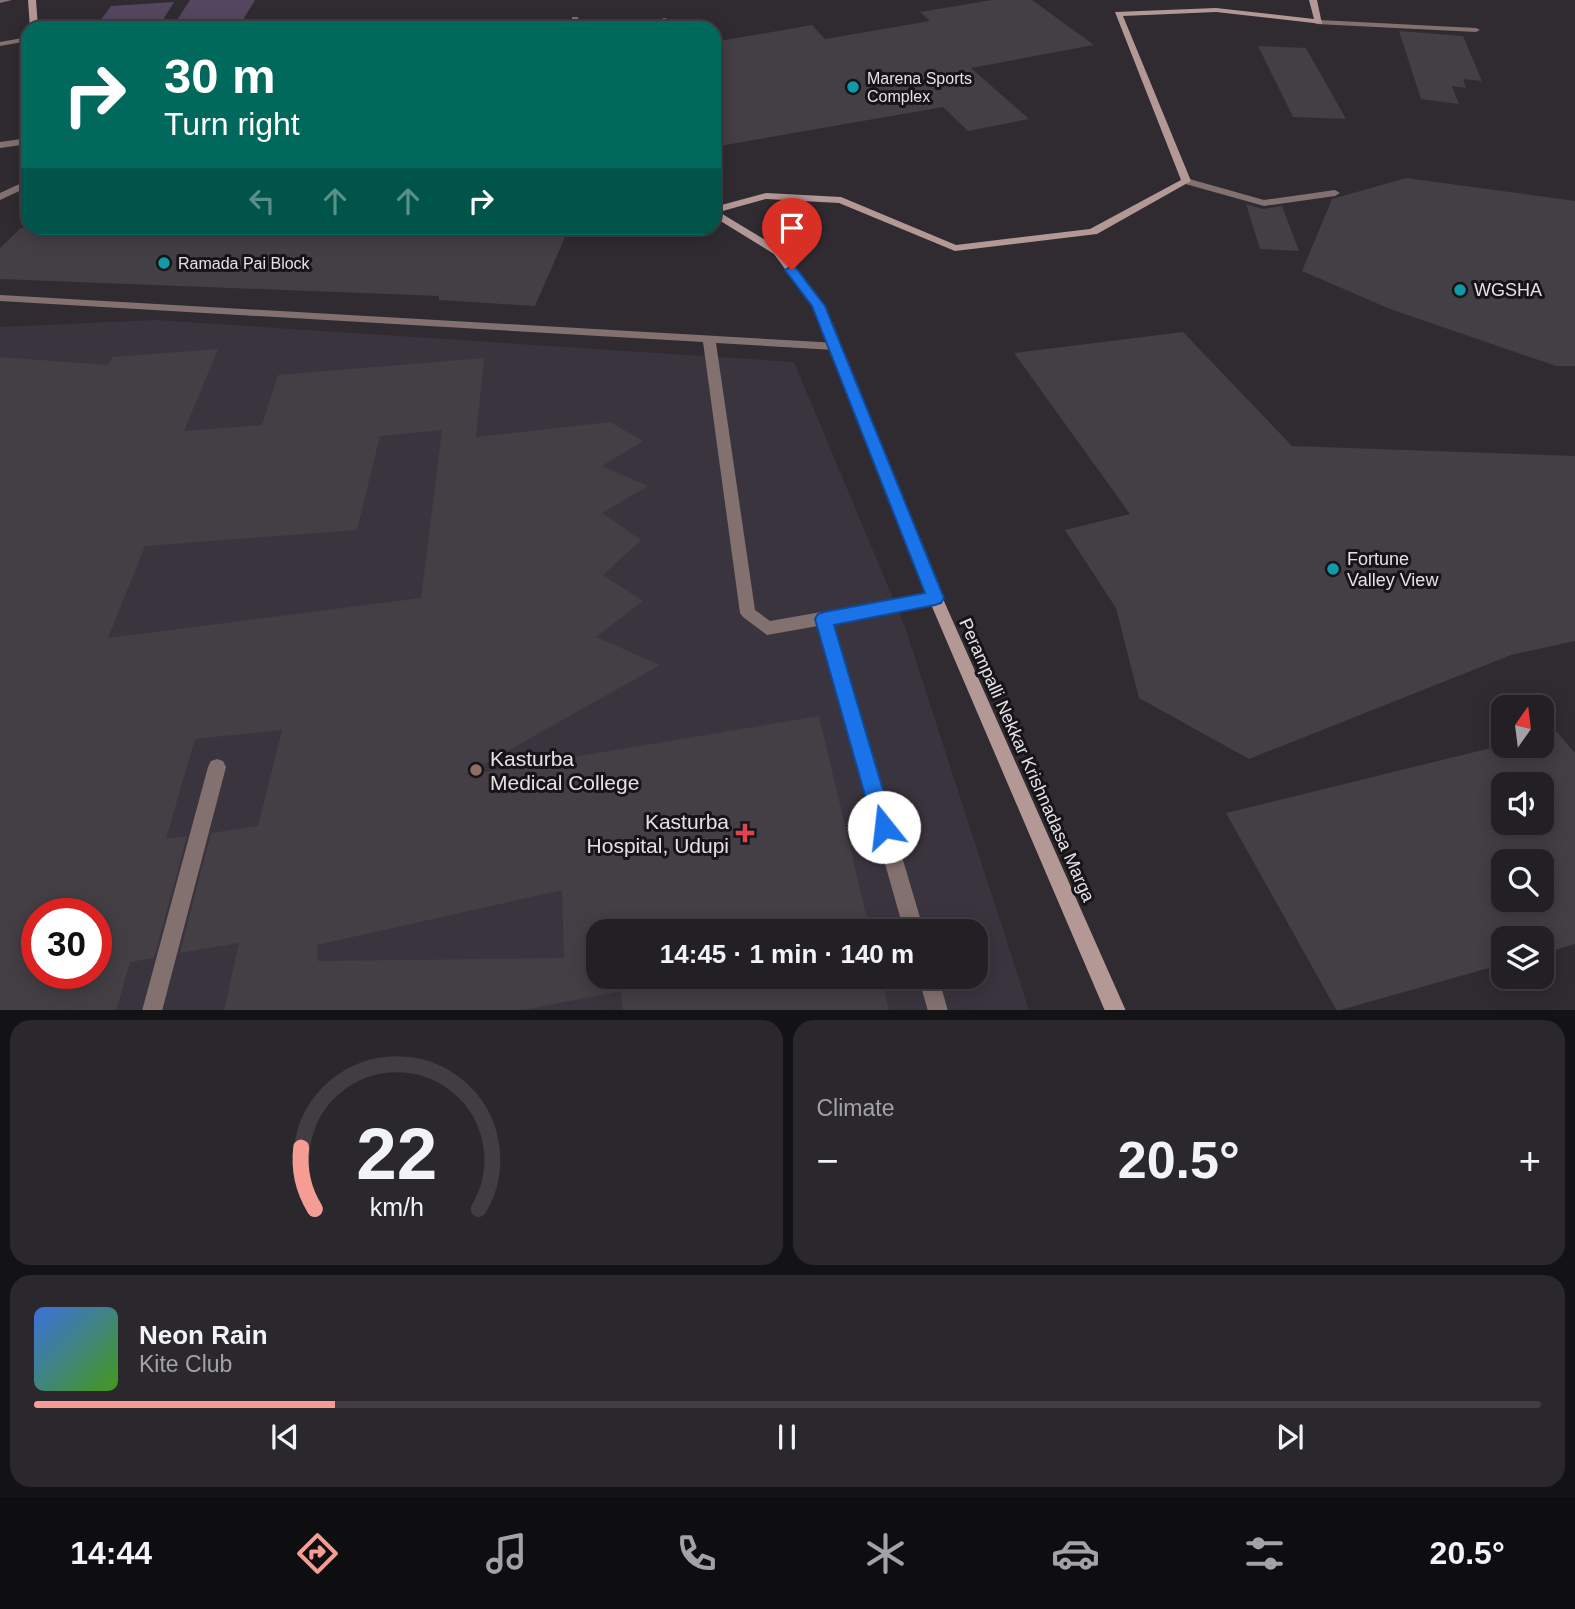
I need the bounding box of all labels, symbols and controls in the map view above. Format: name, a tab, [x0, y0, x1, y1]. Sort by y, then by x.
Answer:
icon: right	[49, 49, 140, 140]
text: 30 m	[164, 49, 276, 103]
place label: Marena Sports Complex	[867, 70, 972, 105]
marker: Marena Sports Complex	[845, 79, 861, 95]
text: Turn right	[164, 106, 300, 142]
icon: left	[243, 182, 281, 220]
icon: ahead	[316, 182, 354, 220]
icon: ahead	[389, 182, 427, 220]
icon: right	[462, 182, 500, 220]
pin	[762, 198, 822, 270]
icon: arrive	[773, 209, 811, 247]
marker: Ramada Pai Block	[156, 255, 172, 271]
place label: Ramada Pai Block	[178, 255, 311, 272]
place label: WGSHA	[1474, 280, 1542, 300]
marker: WGSHA	[1452, 282, 1468, 298]
place label: Fortune Valley View	[1347, 549, 1439, 590]
marker: Fortune Valley View	[1325, 561, 1341, 577]
street label: Perampalli Nekkar Krishnadasa Marga	[955, 615, 1099, 906]
north arrow	[1491, 695, 1554, 758]
map controls	[1491, 695, 1554, 989]
place label: Kasturba Medical College	[490, 747, 639, 794]
marker: Kasturba Medical College	[468, 762, 484, 778]
button: sound	[1491, 772, 1554, 835]
position arrow	[847, 790, 921, 864]
place label: Kasturba Hospital, Udupi	[587, 810, 729, 857]
marker: Kasturba Hospital, Udupi	[735, 823, 755, 843]
button: search	[1491, 849, 1554, 912]
speed limit sign: 30	[21, 898, 112, 989]
button: layers	[1491, 926, 1554, 989]
text: 14:45 · 1 min · 140 m	[660, 939, 914, 969]
text: Climate	[817, 1095, 894, 1121]
text: 22	[356, 1113, 437, 1194]
text: 20.5°	[1118, 1131, 1240, 1189]
text: −	[817, 1140, 839, 1182]
text: +	[1519, 1140, 1541, 1182]
text: km/h	[369, 1192, 423, 1220]
text: Neon Rain	[139, 1320, 268, 1350]
text: Kite Club	[139, 1351, 232, 1377]
icon: previous	[266, 1418, 304, 1456]
icon: pause	[768, 1418, 806, 1456]
icon: next	[1271, 1418, 1309, 1456]
icon: directions	[293, 1529, 342, 1578]
icon: music	[482, 1529, 531, 1578]
icon: phone	[672, 1529, 721, 1578]
icon: climate	[861, 1529, 910, 1578]
icon: car	[1051, 1529, 1100, 1578]
icon: filters	[1240, 1529, 1289, 1578]
text: 14:44	[70, 1535, 152, 1571]
text: 20.5°	[1430, 1535, 1505, 1571]

